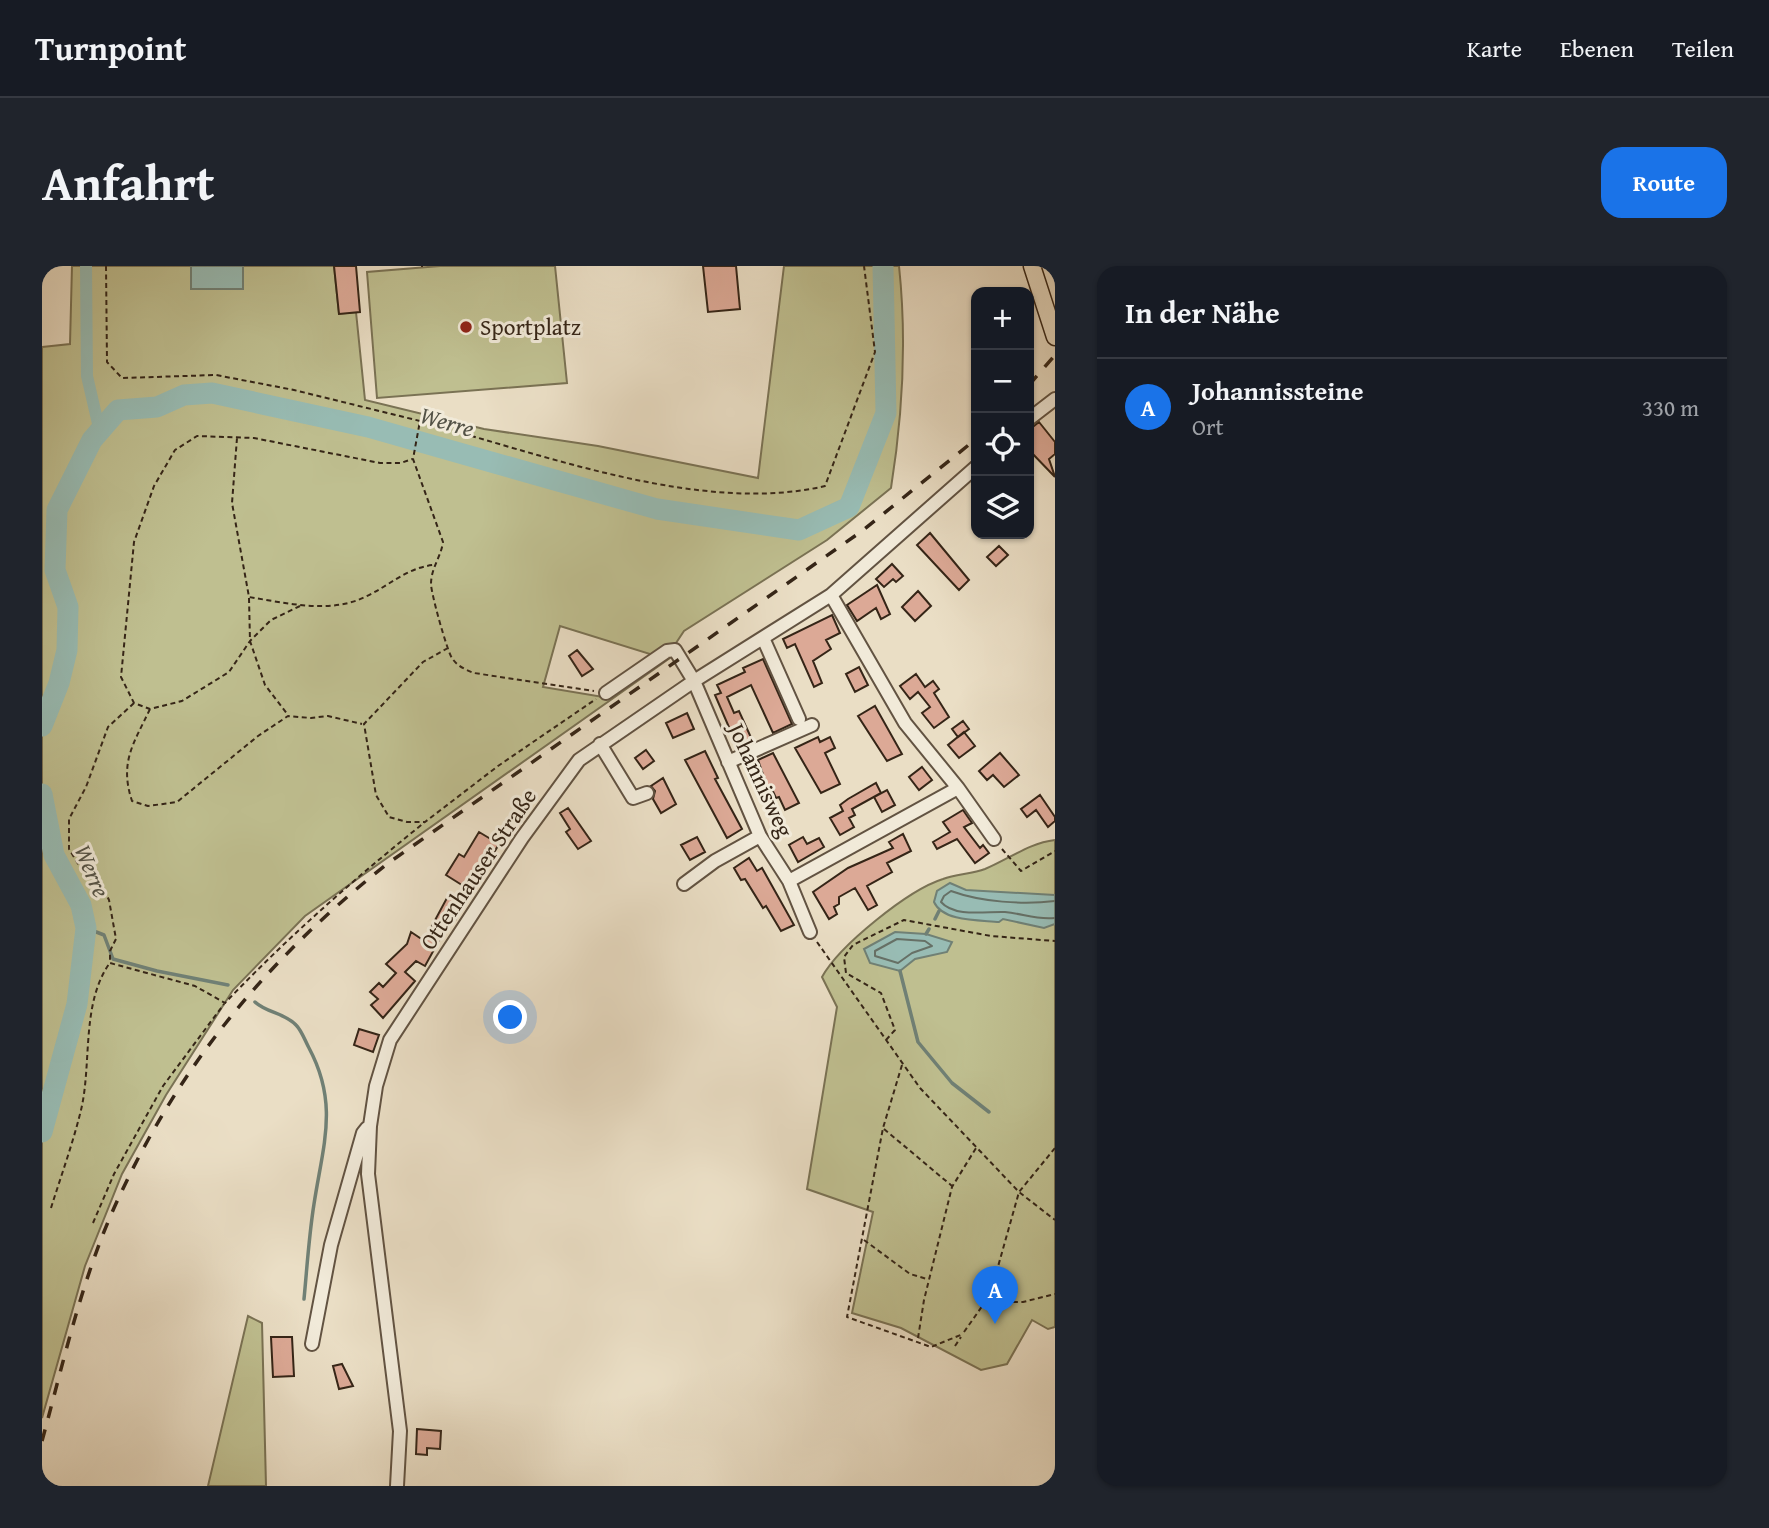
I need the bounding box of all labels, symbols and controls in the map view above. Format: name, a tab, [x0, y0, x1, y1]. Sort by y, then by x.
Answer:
text: Turnpoint	[35, 24, 187, 72]
text: Karte	[1467, 31, 1522, 66]
text: Ebenen	[1560, 31, 1634, 66]
text: Teilen	[1672, 31, 1734, 66]
text: Anfahrt	[42, 146, 215, 218]
button: Route	[1601, 147, 1727, 218]
map controls	[971, 287, 1034, 539]
button: +	[971, 287, 1034, 350]
text: In der Nähe	[1125, 290, 1280, 334]
place label: Sportplatz	[480, 310, 581, 343]
marker: Sportplatz	[458, 319, 474, 335]
button: −	[971, 350, 1034, 413]
text: Johannissteine	[1192, 371, 1363, 410]
text: A	[1141, 391, 1155, 424]
text: 330 m	[1642, 391, 1699, 424]
water label: Werre	[416, 397, 479, 446]
text: Ort	[1192, 410, 1224, 443]
button: locate	[971, 413, 1034, 476]
button: layers	[971, 476, 1034, 539]
street label: Johannisweg	[719, 715, 802, 843]
street label: Ottenhauser Straße	[411, 781, 544, 956]
water label: Werre	[66, 839, 119, 903]
your location	[493, 1000, 527, 1034]
pin: A	[972, 1266, 1018, 1324]

